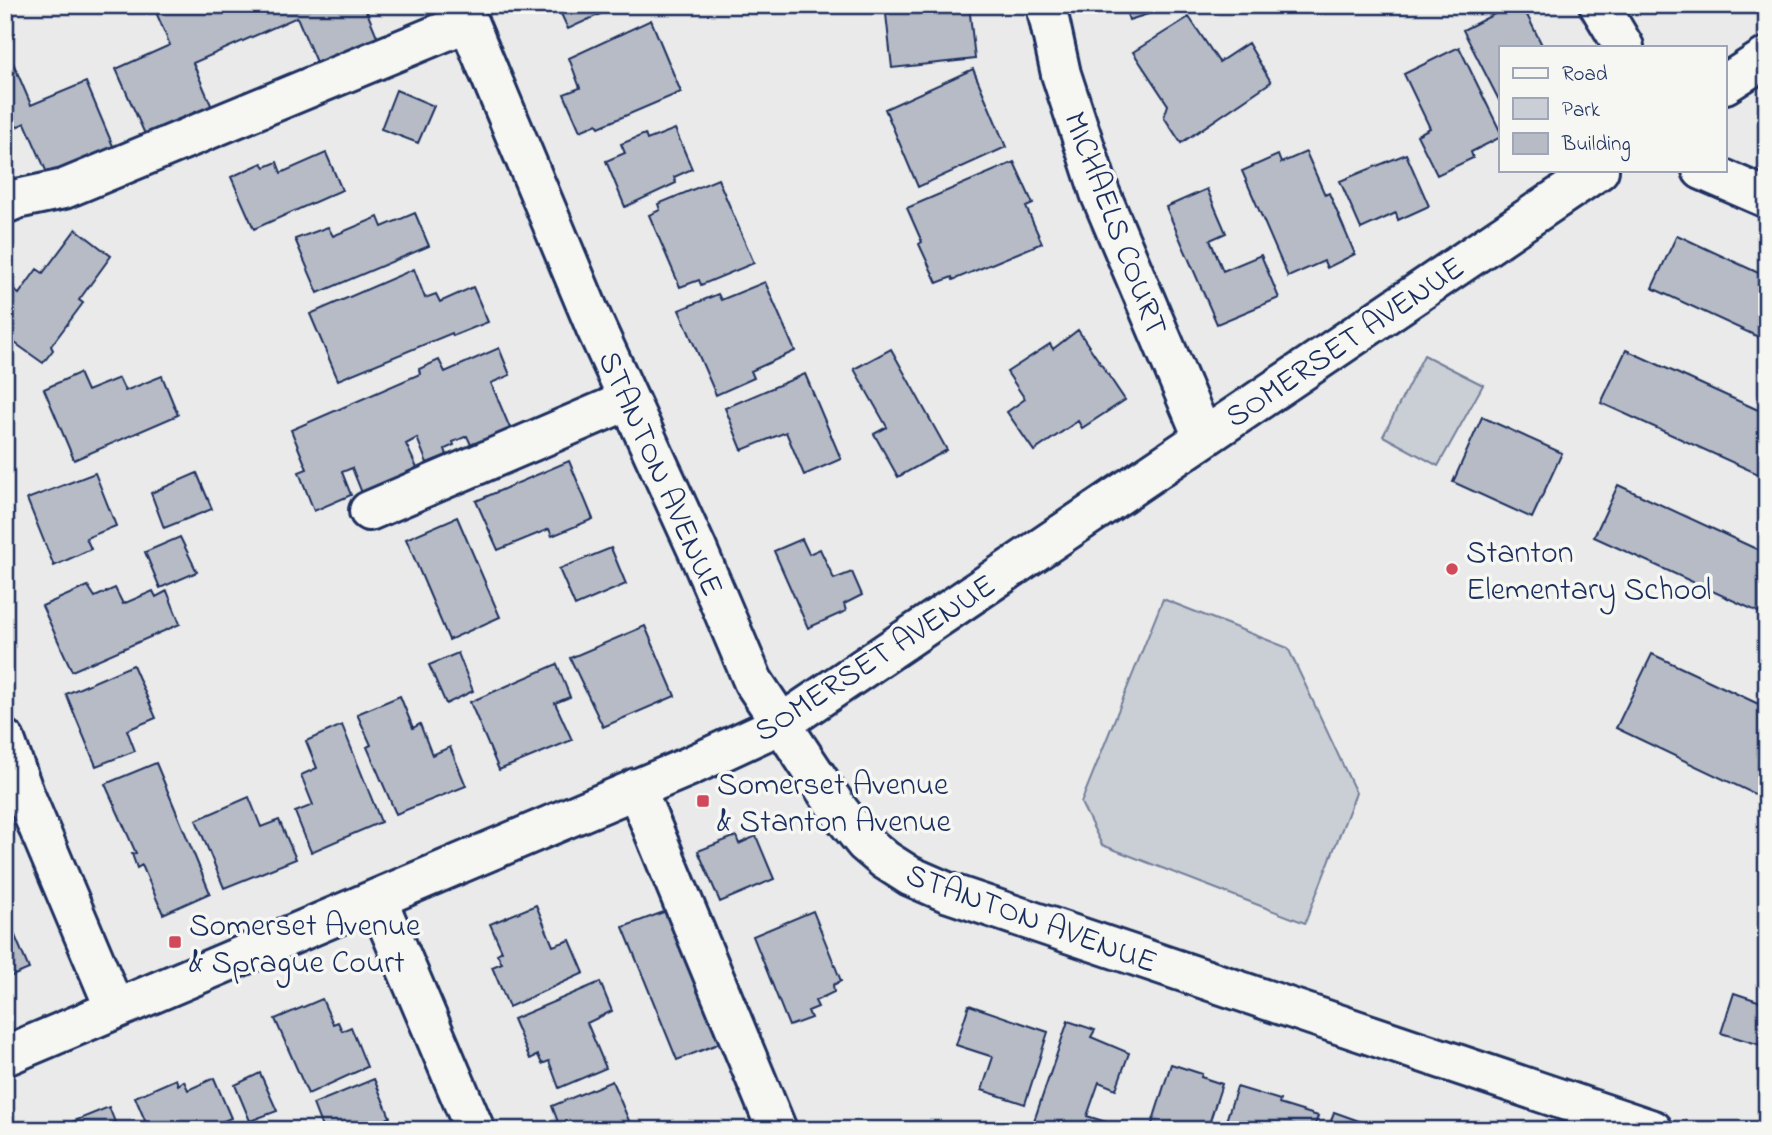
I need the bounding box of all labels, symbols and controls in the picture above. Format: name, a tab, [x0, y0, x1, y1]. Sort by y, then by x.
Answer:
legend	[1499, 46, 1726, 172]
text: Road	[1562, 60, 1608, 90]
text: Park	[1562, 96, 1601, 126]
street label: MICHAELS COURT	[1049, 105, 1178, 343]
text: Building	[1561, 130, 1631, 162]
street label: SOMERSET AVENUE	[1217, 246, 1475, 442]
street label: STANTON AVENUE	[584, 344, 734, 605]
place label: Stanton Elementary School	[1466, 531, 1711, 615]
marker: Stanton Elementary School	[1444, 561, 1460, 577]
street label: SOMERSET AVENUE	[746, 564, 1006, 756]
place label: Somerset Avenue & Stanton Avenue	[717, 763, 951, 847]
marker: Somerset Avenue & Stanton Avenue	[695, 793, 711, 809]
street label: STANTON AVENUE	[898, 853, 1163, 988]
place label: Somerset Avenue & Sprague Court	[189, 904, 421, 988]
marker: Somerset Avenue & Sprague Court	[167, 934, 183, 950]

